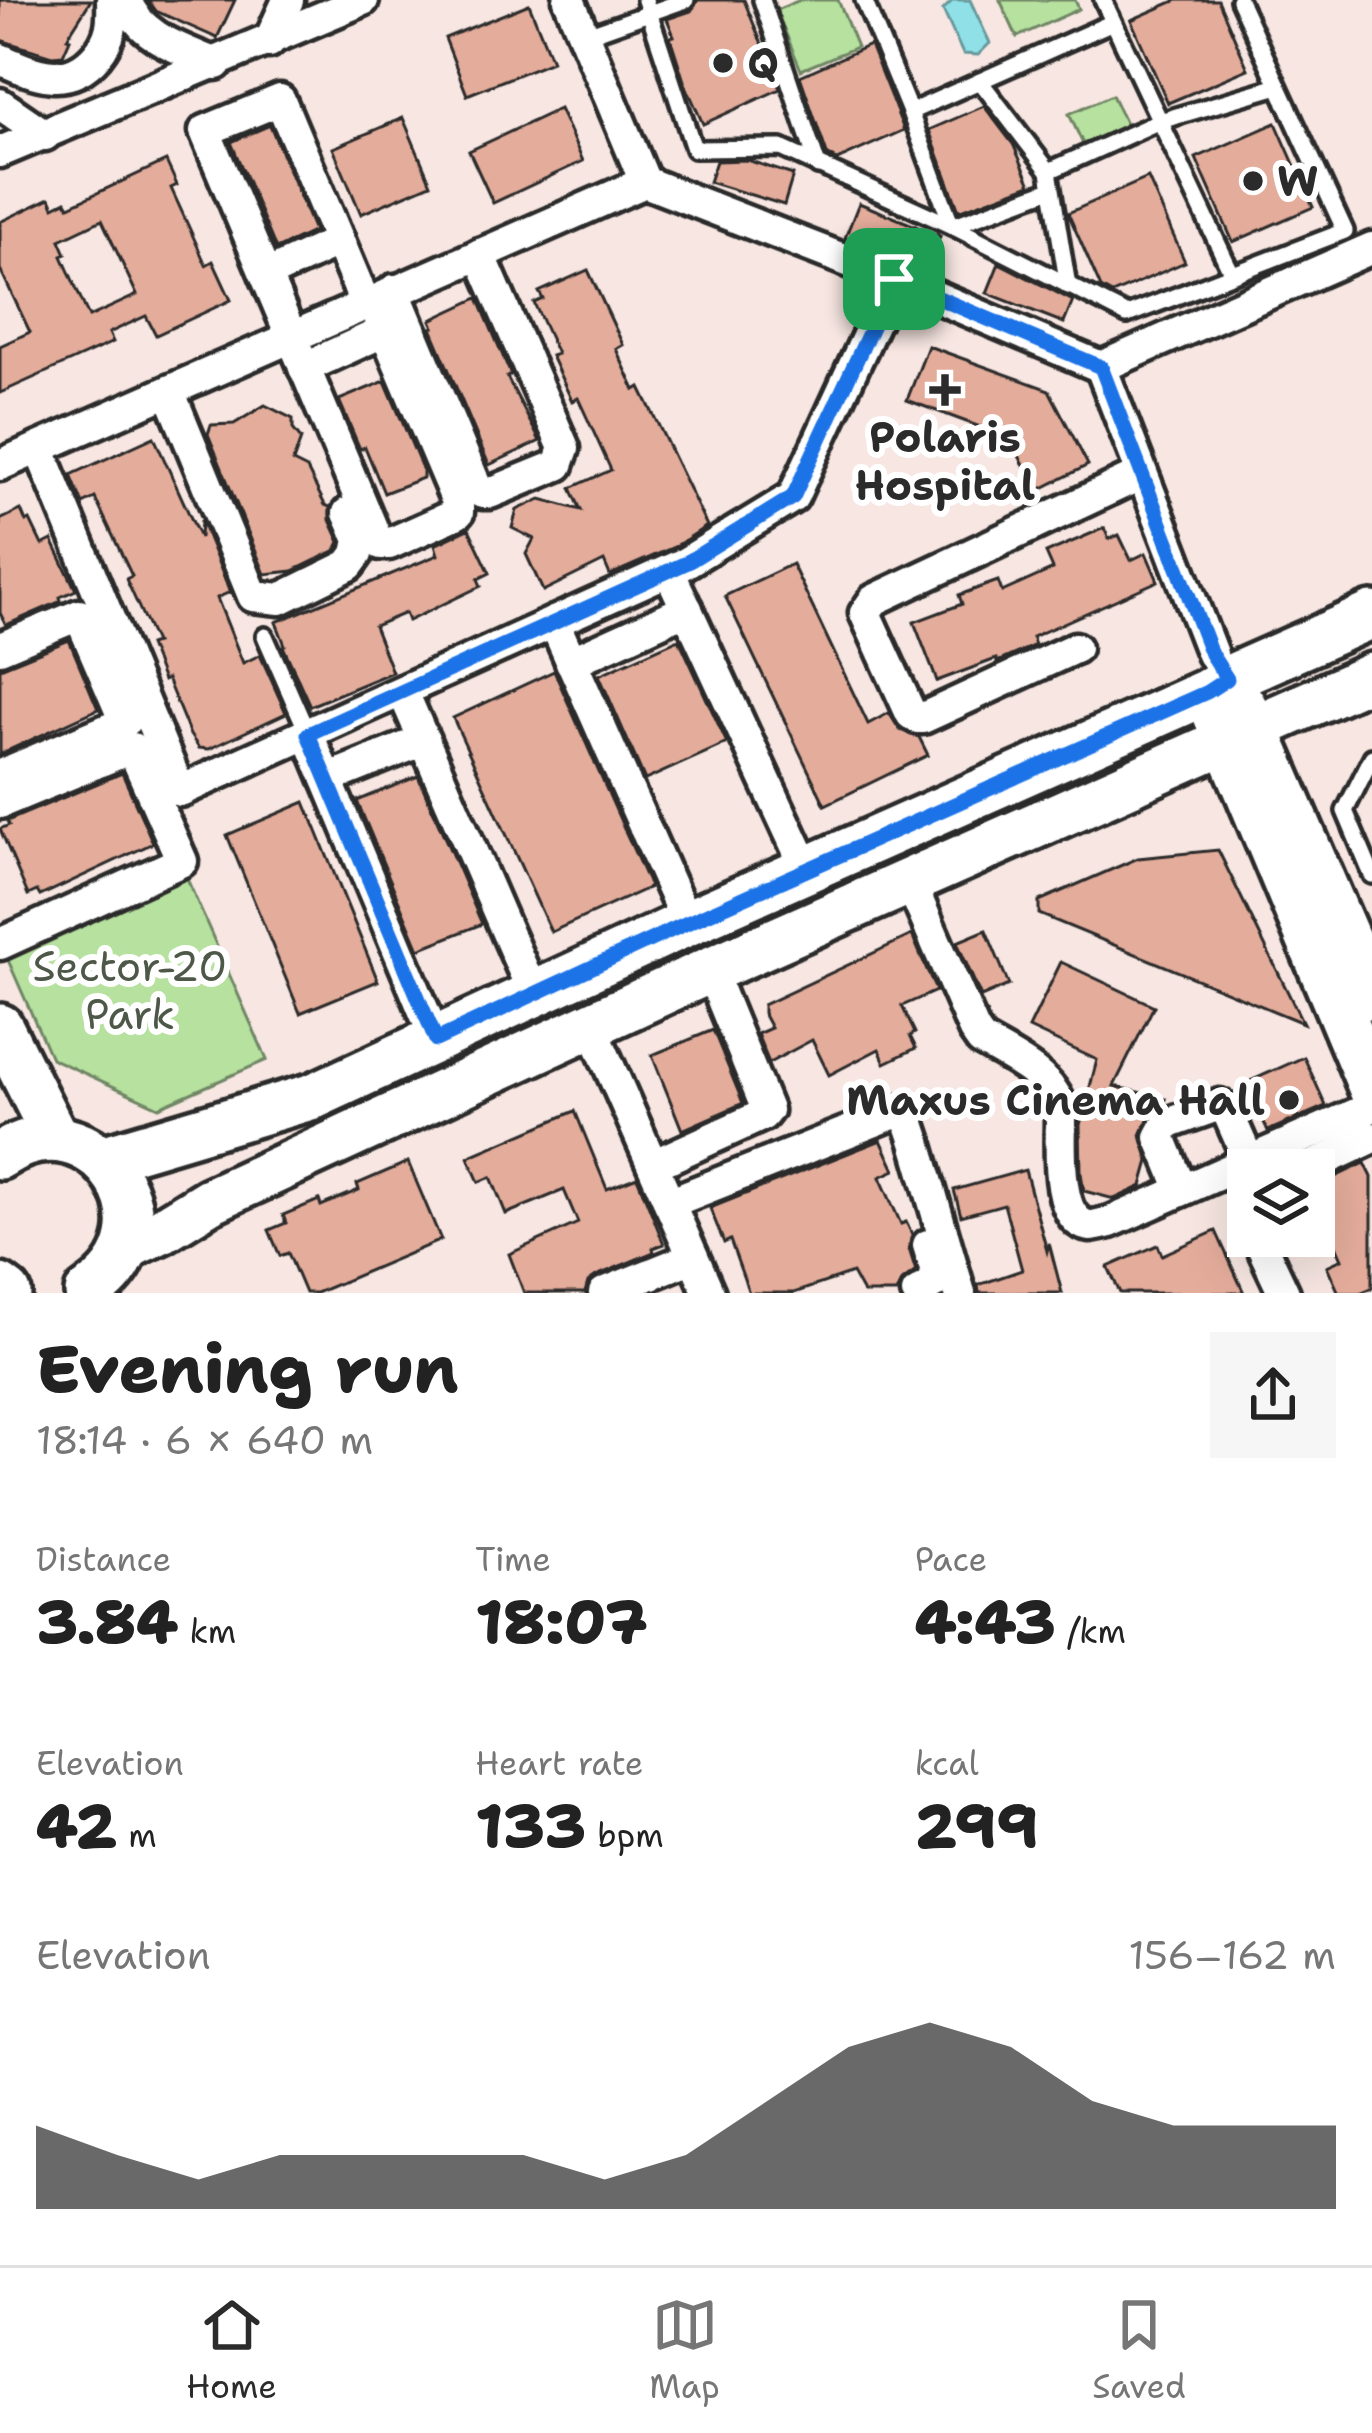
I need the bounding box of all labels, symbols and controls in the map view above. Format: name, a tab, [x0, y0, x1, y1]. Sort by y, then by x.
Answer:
place label: Q	[747, 35, 779, 91]
marker: Q	[710, 50, 736, 76]
place label: W	[1277, 153, 1319, 209]
marker: W	[1240, 168, 1266, 194]
pin	[843, 228, 945, 330]
icon: arrive	[861, 246, 927, 312]
marker: Polaris Hospital	[929, 374, 961, 406]
place label: Polaris Hospital	[855, 409, 1035, 513]
park label: Sector-20 Park	[33, 938, 227, 1042]
place label: Maxus Cinema Hall	[846, 1072, 1265, 1128]
marker: Maxus Cinema Hall	[1276, 1087, 1302, 1113]
map controls	[1227, 1149, 1335, 1257]
button: layers	[1227, 1149, 1335, 1257]
text: Evening run	[36, 1325, 459, 1413]
button: share	[1210, 1332, 1336, 1458]
text: 18:14 · 6 × 640 m	[36, 1414, 373, 1466]
text: Distance	[36, 1537, 171, 1582]
text: Time	[475, 1537, 551, 1582]
text: Pace	[915, 1537, 987, 1582]
text: 3.84	[36, 1582, 178, 1662]
text: 18:07	[475, 1582, 647, 1662]
text: 4:43	[915, 1582, 1056, 1662]
text: km	[178, 1609, 236, 1654]
text: /km	[1056, 1609, 1126, 1654]
text: Elevation	[36, 1741, 184, 1786]
text: Heart rate	[475, 1741, 644, 1786]
text: kcal	[915, 1741, 979, 1786]
text: 42	[36, 1786, 117, 1866]
text: 133	[475, 1786, 586, 1866]
text: 299	[915, 1786, 1038, 1866]
text: m	[117, 1813, 157, 1858]
text: bpm	[586, 1813, 664, 1858]
text: Elevation	[36, 1929, 211, 1981]
text: 156–162 m	[1128, 1929, 1336, 1981]
tab: Home	[186, 2292, 277, 2409]
tab: Map	[649, 2292, 720, 2409]
tab: Saved	[1092, 2292, 1186, 2409]

